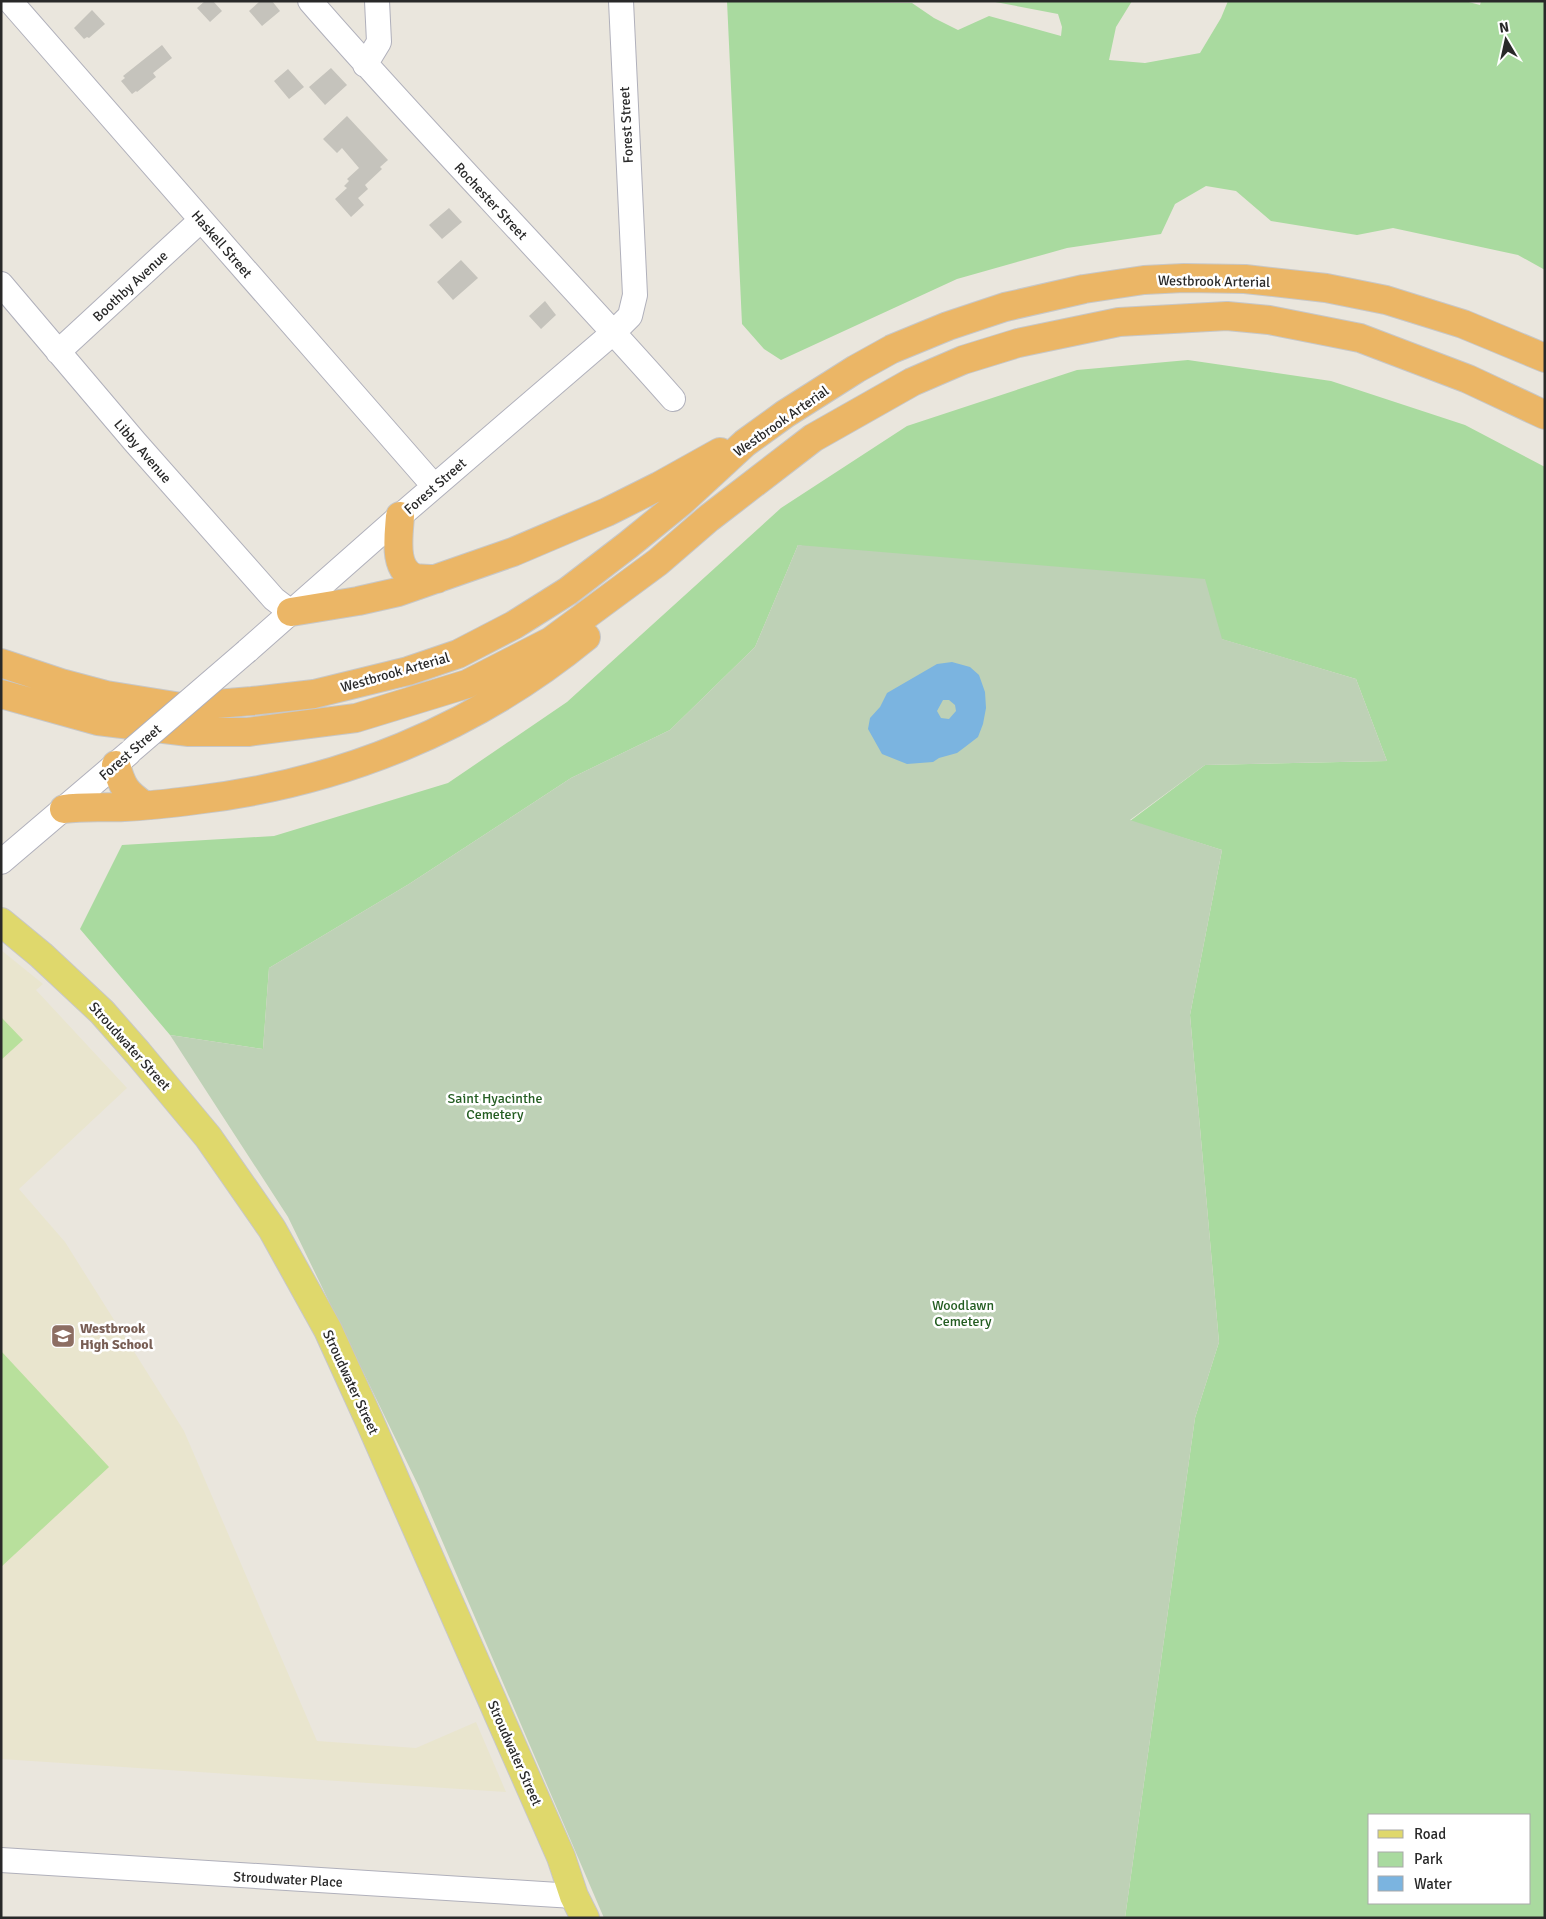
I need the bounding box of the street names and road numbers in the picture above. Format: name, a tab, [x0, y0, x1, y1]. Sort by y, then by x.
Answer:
street label: Forest Street	[616, 86, 637, 164]
street label: Rochester Street	[451, 159, 531, 244]
street label: Haskell Street	[188, 207, 256, 282]
street label: Boothby Avenue	[89, 247, 171, 325]
street label: Westbrook Arterial	[1158, 272, 1270, 291]
street label: Westbrook Arterial	[730, 382, 832, 461]
street label: Libby Avenue	[110, 416, 175, 487]
street label: Forest Street	[401, 455, 470, 518]
street label: Westbrook Arterial	[339, 649, 452, 696]
street label: Forest Street	[96, 721, 165, 784]
street label: Stroudwater Street	[85, 999, 174, 1094]
street label: Stroudwater Street	[319, 1327, 382, 1437]
street label: Stroudwater Street	[484, 1698, 545, 1809]
street label: Stroudwater Place	[233, 1868, 343, 1891]

